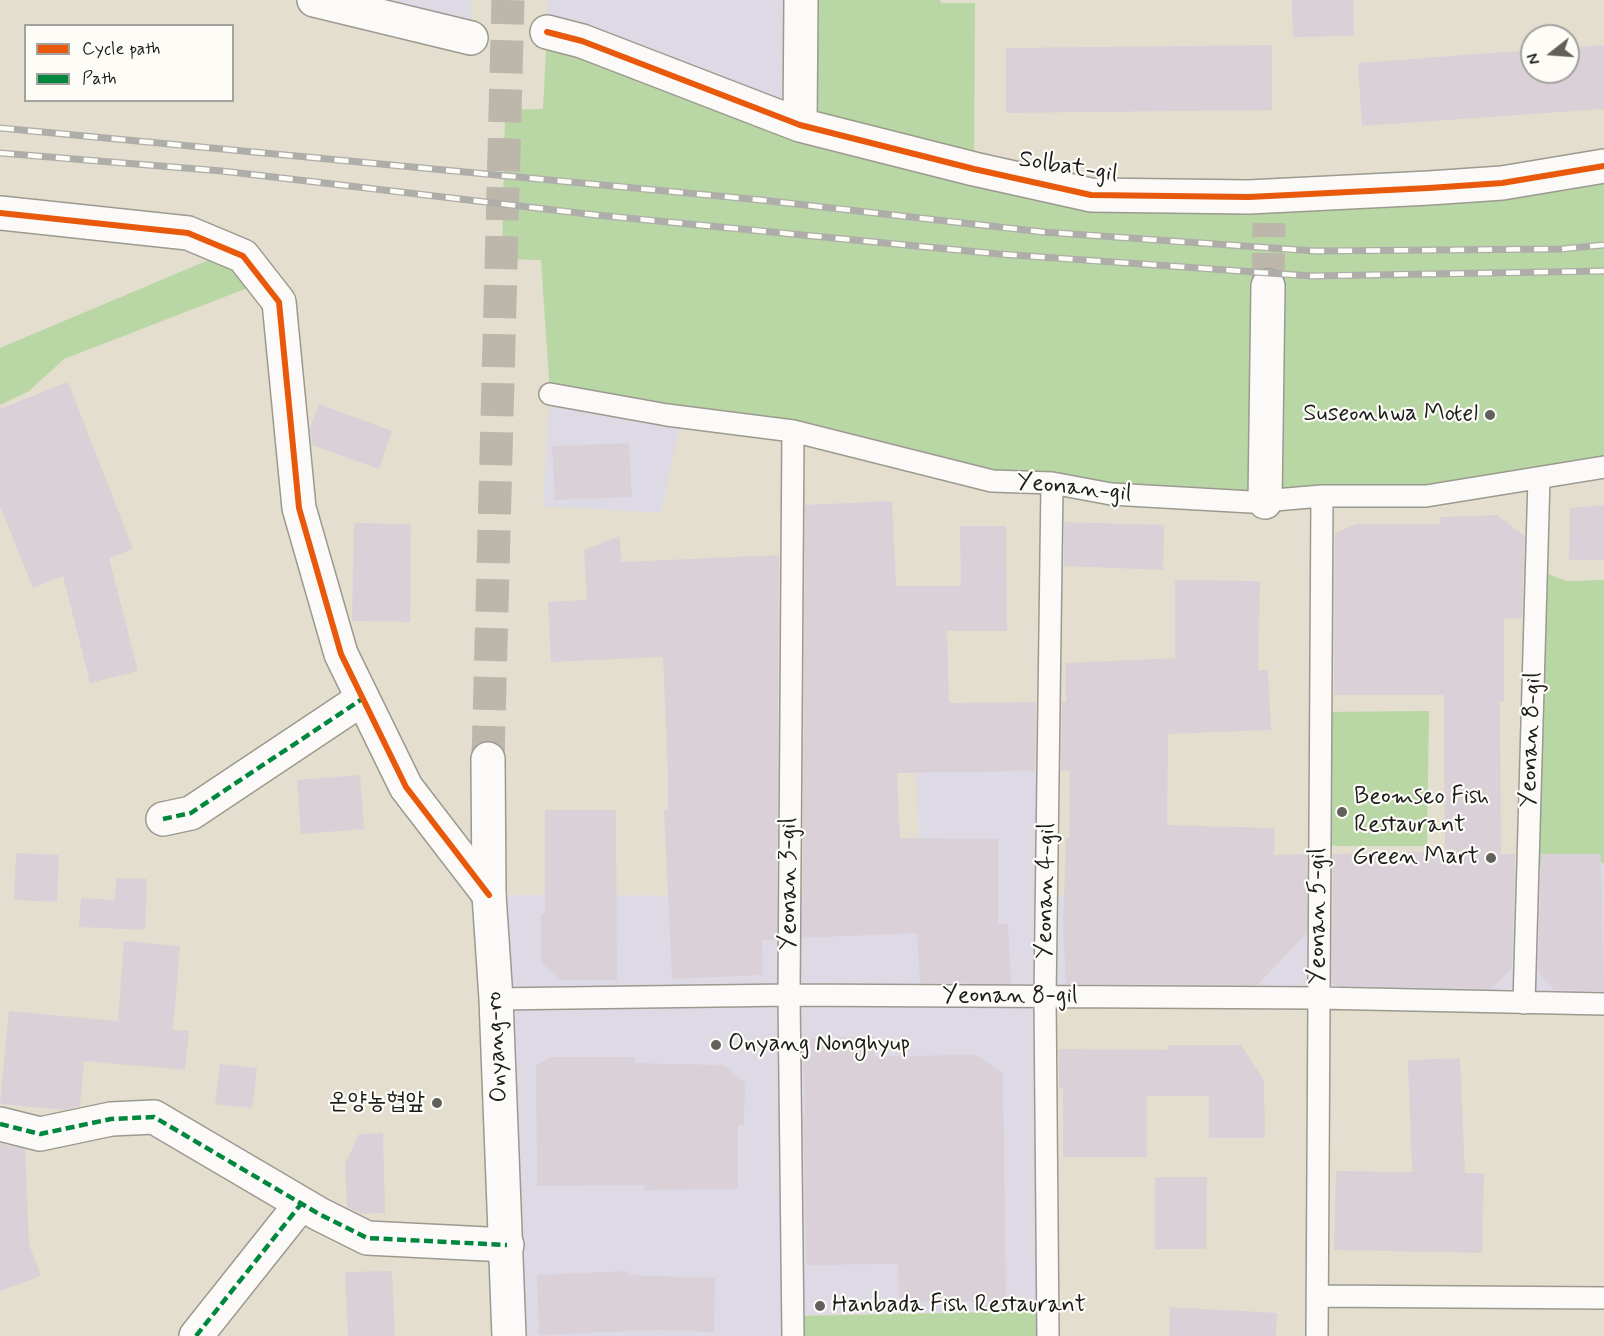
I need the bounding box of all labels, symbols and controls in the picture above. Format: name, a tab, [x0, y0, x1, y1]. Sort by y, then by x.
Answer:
legend	[24, 24, 234, 102]
north arrow	[1520, 24, 1580, 84]
text: Cycle path	[82, 37, 160, 61]
text: N	[1523, 51, 1546, 67]
text: Path	[82, 67, 117, 91]
street label: Solbat-gil	[1017, 146, 1119, 190]
place label: Suseonhwa Motel	[1303, 401, 1478, 429]
marker: Suseonhwa Motel	[1483, 408, 1497, 422]
street label: Yeonan-gil	[1015, 469, 1133, 509]
street label: Yeonan 8-gil	[1515, 672, 1549, 808]
place label: Beomseo Fish Restaurant	[1354, 784, 1489, 840]
marker: Beomseo Fish Restaurant	[1335, 805, 1349, 819]
street label: Yeonan 3-gil	[776, 818, 804, 950]
street label: Yeonan 4-gil	[1031, 823, 1063, 959]
place label: Green Mart	[1352, 844, 1479, 872]
street label: Yeonan 5-gil	[1305, 848, 1333, 984]
marker: Green Mart	[1484, 851, 1498, 865]
street label: Yeonan 8-gil	[942, 983, 1078, 1011]
street label: Onyang-ro	[481, 991, 515, 1103]
place label: Onyang Nonghyup	[728, 1031, 910, 1059]
marker: Onyang Nonghyup	[709, 1038, 723, 1052]
place label: 온양농협앞	[328, 1089, 425, 1117]
marker: 온양농협앞	[430, 1096, 444, 1110]
place label: Hanbada Fish Restaurant	[832, 1292, 1086, 1320]
marker: Hanbada Fish Restaurant	[813, 1299, 827, 1313]

